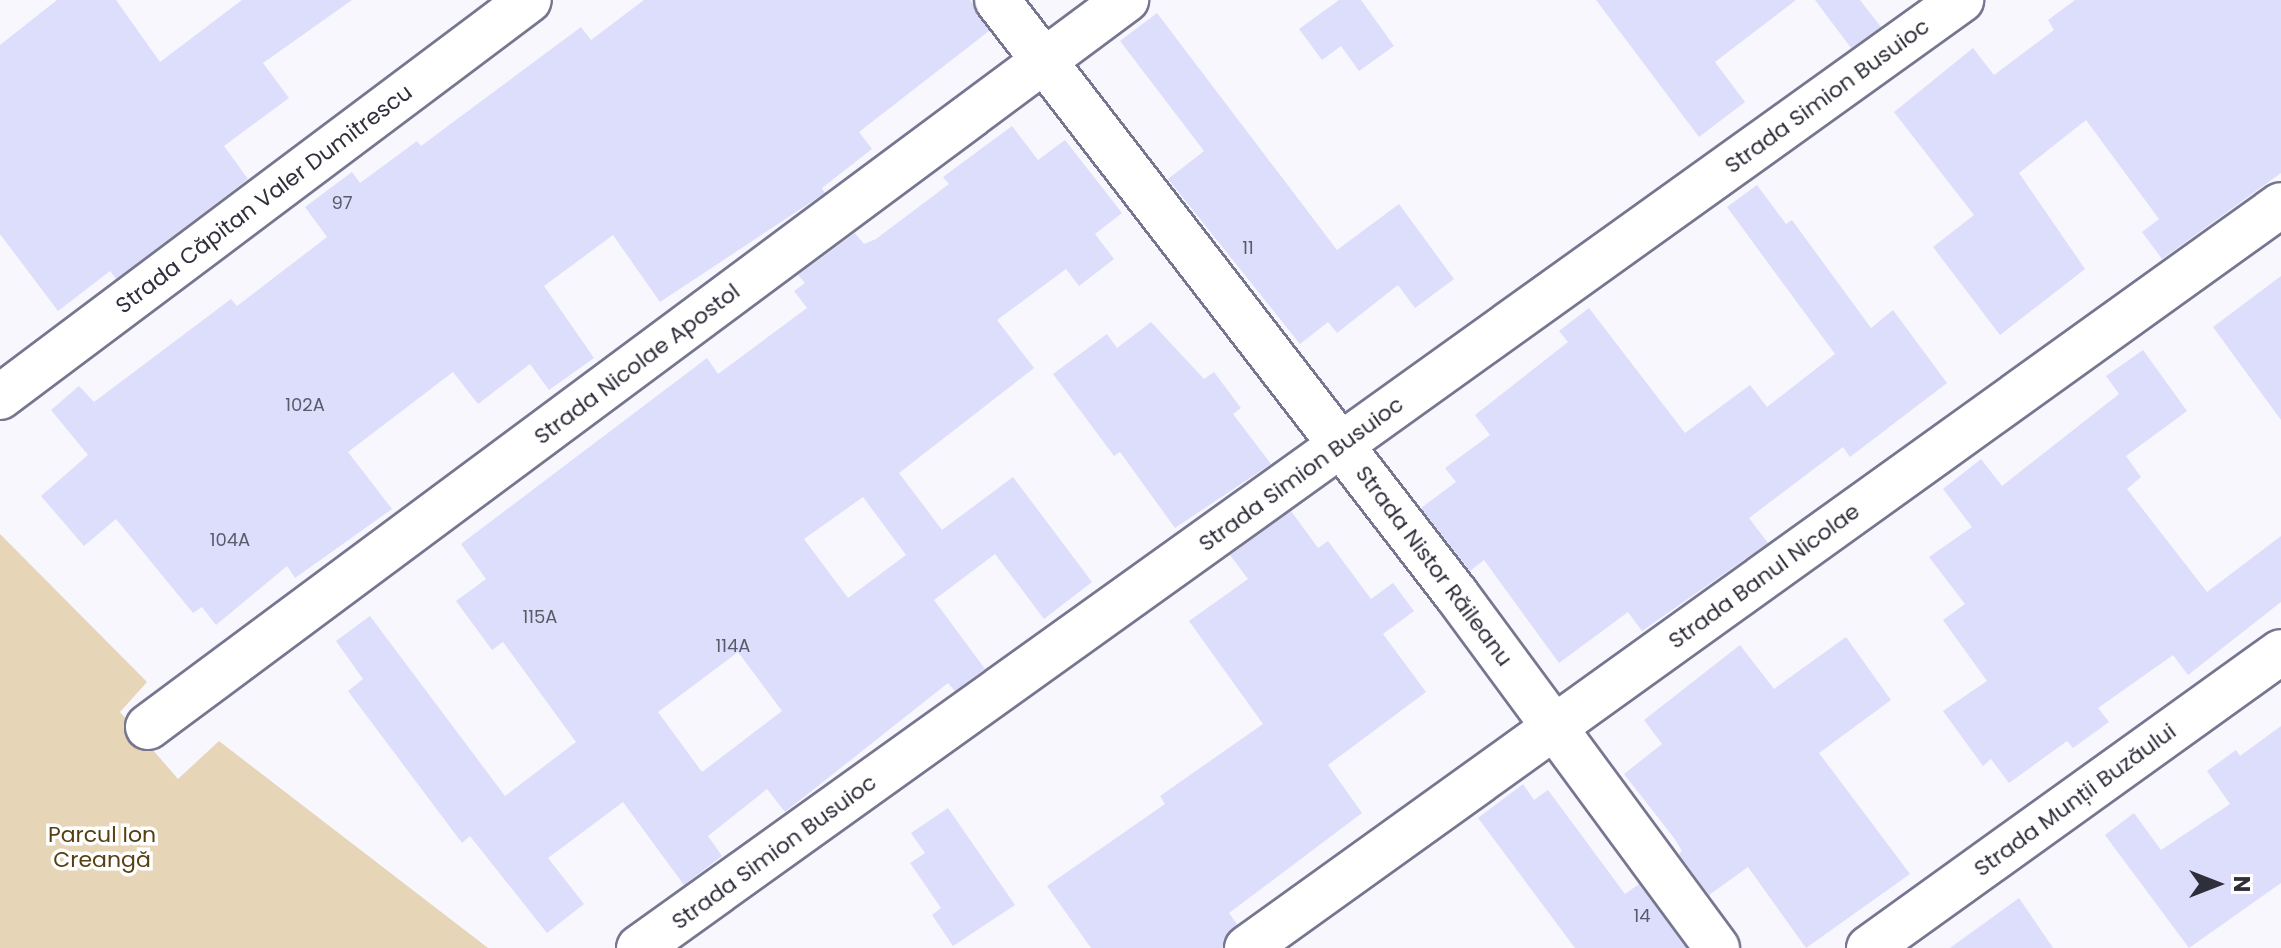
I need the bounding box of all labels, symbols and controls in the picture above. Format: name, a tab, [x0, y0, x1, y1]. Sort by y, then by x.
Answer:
street label: Strada Simion Busuioc	[1720, 13, 1934, 179]
street label: Strada Căpitan Valer Dumitrescu	[111, 79, 417, 319]
house number: 97	[331, 192, 353, 214]
house number: 11	[1242, 237, 1254, 259]
street label: Strada Nicolae Apostol	[529, 278, 745, 450]
street label: Strada Simion Busuioc	[1194, 391, 1408, 557]
house number: 102A	[285, 394, 325, 416]
street label: Strada Nistor Răileanu	[1350, 461, 1518, 671]
street label: Strada Banul Nicolae	[1663, 498, 1865, 654]
house number: 104A	[210, 529, 250, 551]
house number: 115A	[523, 606, 557, 628]
house number: 114A	[716, 635, 750, 657]
street label: Strada Munții Buzăului	[1969, 718, 2181, 882]
street label: Strada Simion Busuioc	[667, 769, 881, 935]
park label: Parcul Ion Creangă	[48, 821, 156, 872]
north arrow	[2177, 844, 2257, 924]
text: N	[2226, 876, 2257, 892]
house number: 14	[1633, 905, 1651, 927]

